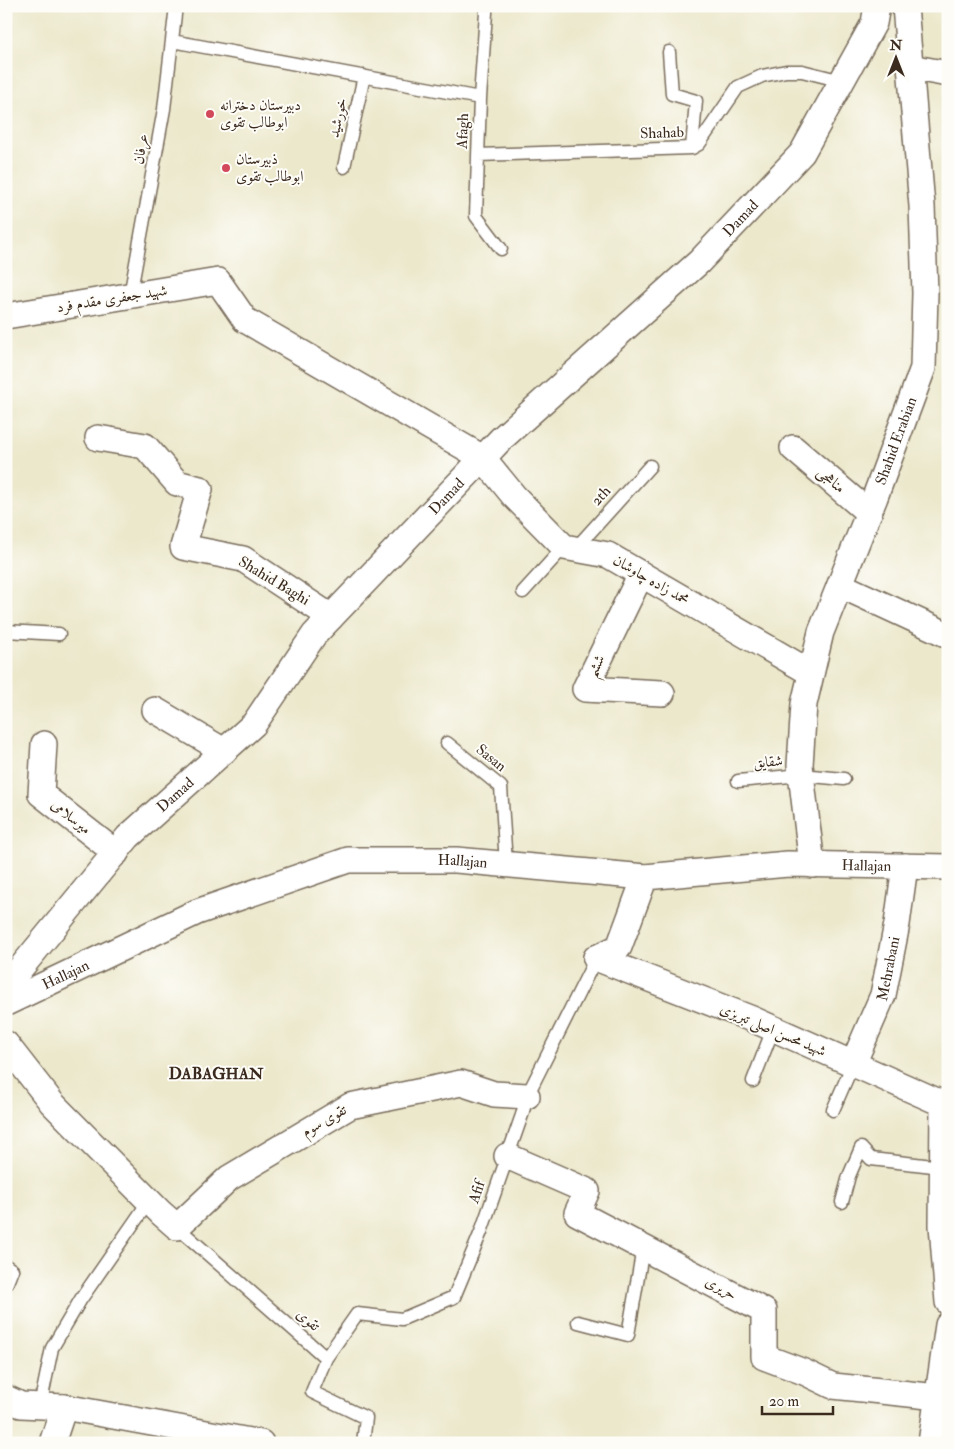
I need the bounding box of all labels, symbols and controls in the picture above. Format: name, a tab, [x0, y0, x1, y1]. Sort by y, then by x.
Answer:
north arrow	[872, 32, 922, 82]
text: N	[889, 37, 903, 54]
place label: دبیرستان دخترانه ابوطالب تقوی	[220, 96, 301, 132]
street label: خورشید	[325, 96, 351, 140]
marker: دبیرستان دخترانه ابوطالب تقوی	[204, 108, 216, 120]
street label: Afagh	[453, 113, 473, 150]
street label: Shahab	[640, 123, 684, 143]
street label: عرفان	[129, 132, 154, 166]
place label: ذبیرستان ابوطالب تقوی	[236, 150, 303, 186]
marker: ذبیرستان ابوطالب تقوی	[220, 162, 232, 174]
street label: Damad	[719, 195, 763, 240]
street label: شهید جعفری مقدم فرد	[55, 281, 169, 320]
street label: Shahid Erabian	[871, 394, 921, 488]
street label: مناهجی	[812, 463, 849, 498]
street label: Damad	[425, 473, 469, 519]
street label: 2th	[587, 482, 615, 510]
street label: محمد زاده چاوشان	[609, 551, 693, 610]
street label: Shahid Baghi	[235, 552, 313, 610]
street label: ششم	[582, 652, 614, 683]
street label: Sasan	[472, 740, 510, 776]
street label: شقایق	[752, 751, 784, 773]
street label: Damad	[153, 773, 198, 816]
street label: میرسلامی	[47, 795, 95, 839]
street label: Hallajan	[438, 851, 489, 872]
street label: Hallajan	[841, 856, 892, 875]
street label: Mehrabani	[873, 935, 904, 1003]
street label: Hallajan	[39, 955, 92, 994]
street label: شهید محسن اصلی تبریزی	[717, 999, 829, 1062]
district label: DABAGHAN	[169, 1064, 264, 1084]
street label: تقوی سوم	[298, 1101, 352, 1144]
street label: Afif	[464, 1176, 490, 1207]
street label: حریری	[702, 1272, 740, 1304]
street label: تقوی	[292, 1305, 324, 1336]
scale bar	[762, 1384, 833, 1416]
text: 20 m	[769, 1392, 799, 1411]

